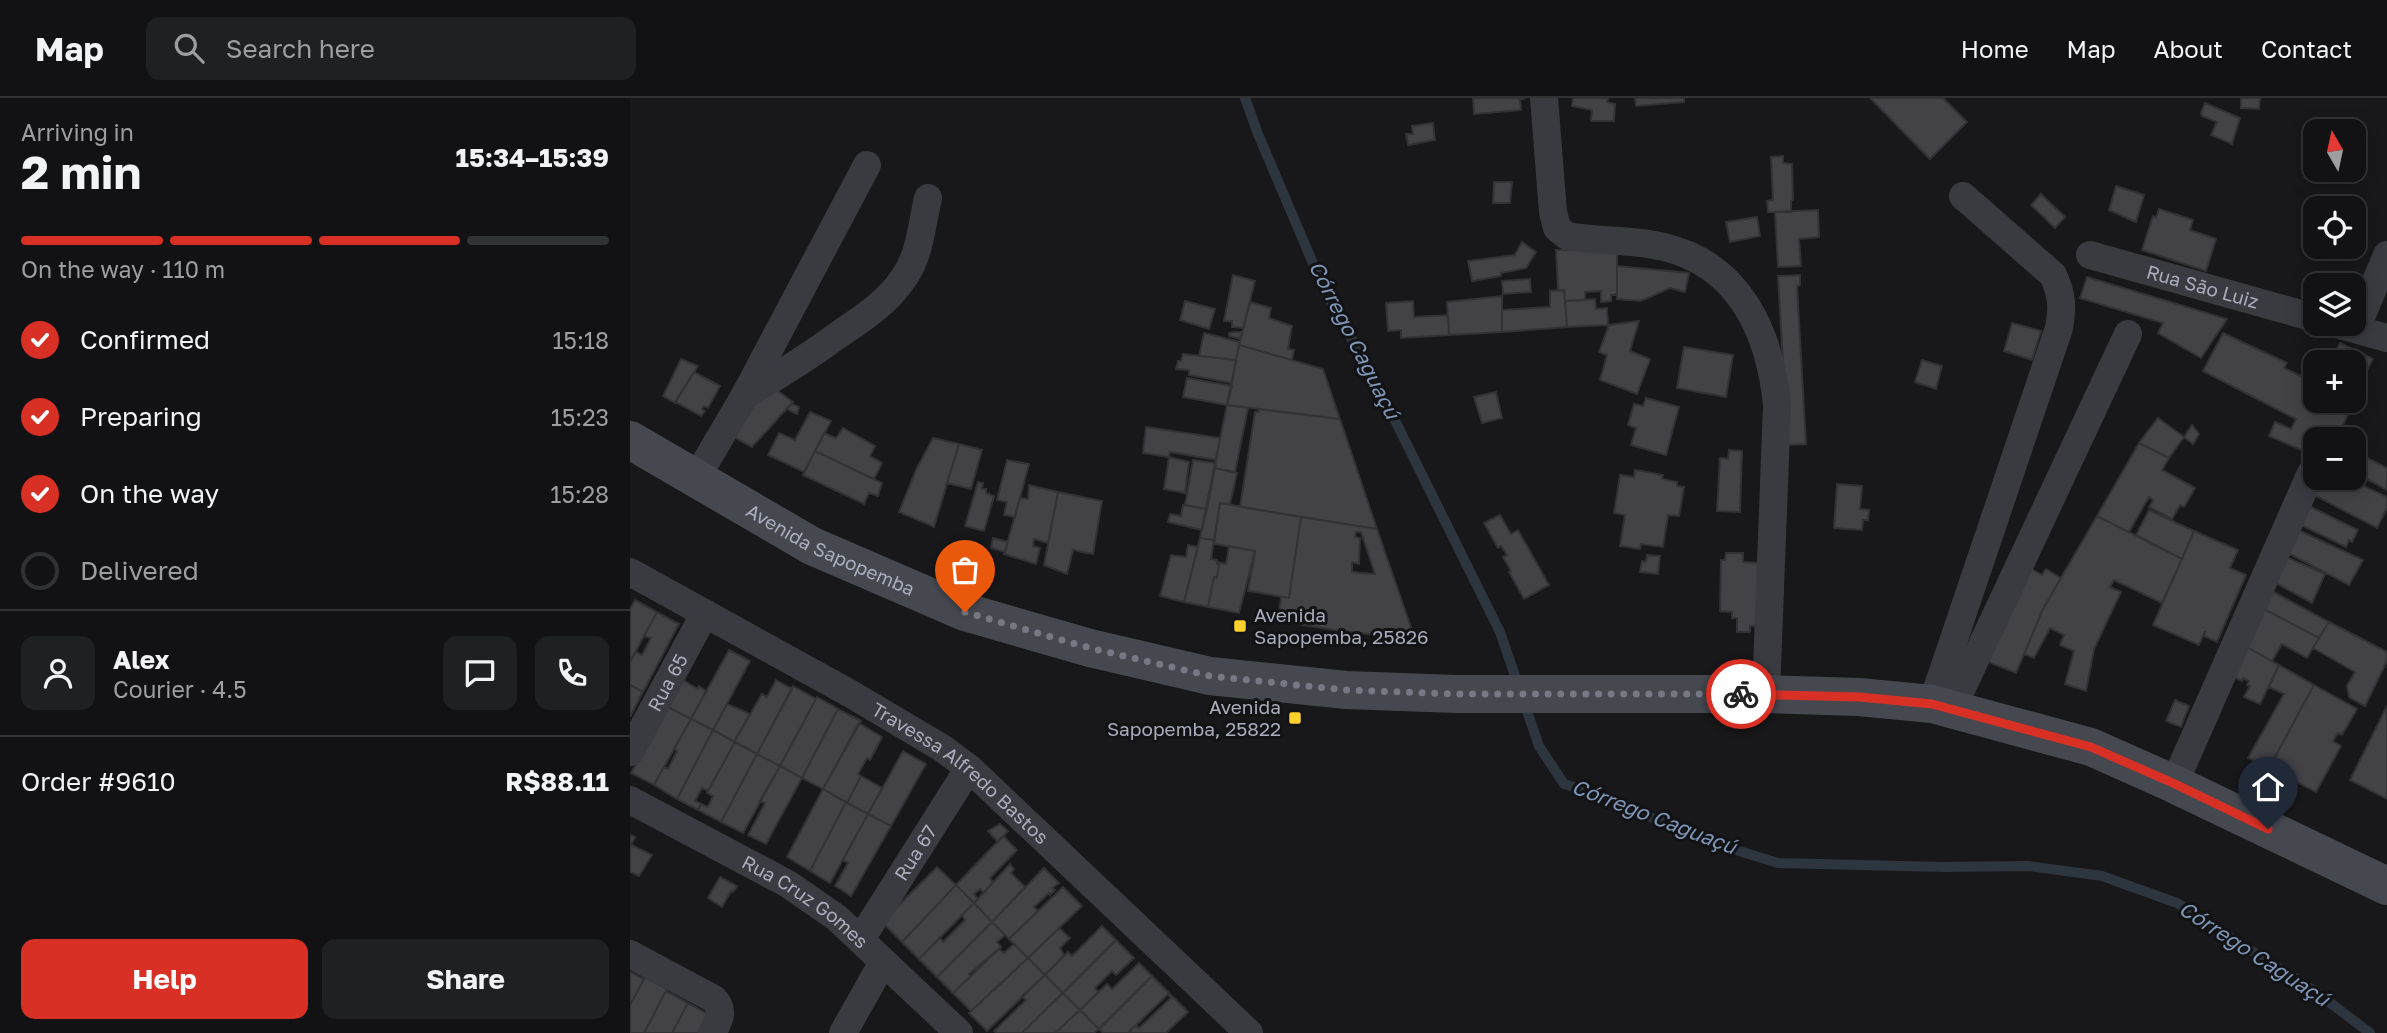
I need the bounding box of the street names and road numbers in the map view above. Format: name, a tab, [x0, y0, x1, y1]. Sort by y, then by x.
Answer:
street label: Rua São Luiz	[2144, 259, 2261, 313]
street label: Avenida Sapopemba	[742, 498, 919, 600]
street label: Rua 65	[642, 649, 692, 715]
street label: Travessa Alfredo Bastos	[868, 697, 1054, 848]
street label: Rua 67	[889, 821, 941, 884]
street label: Rua Cruz Gomes	[738, 850, 873, 953]

